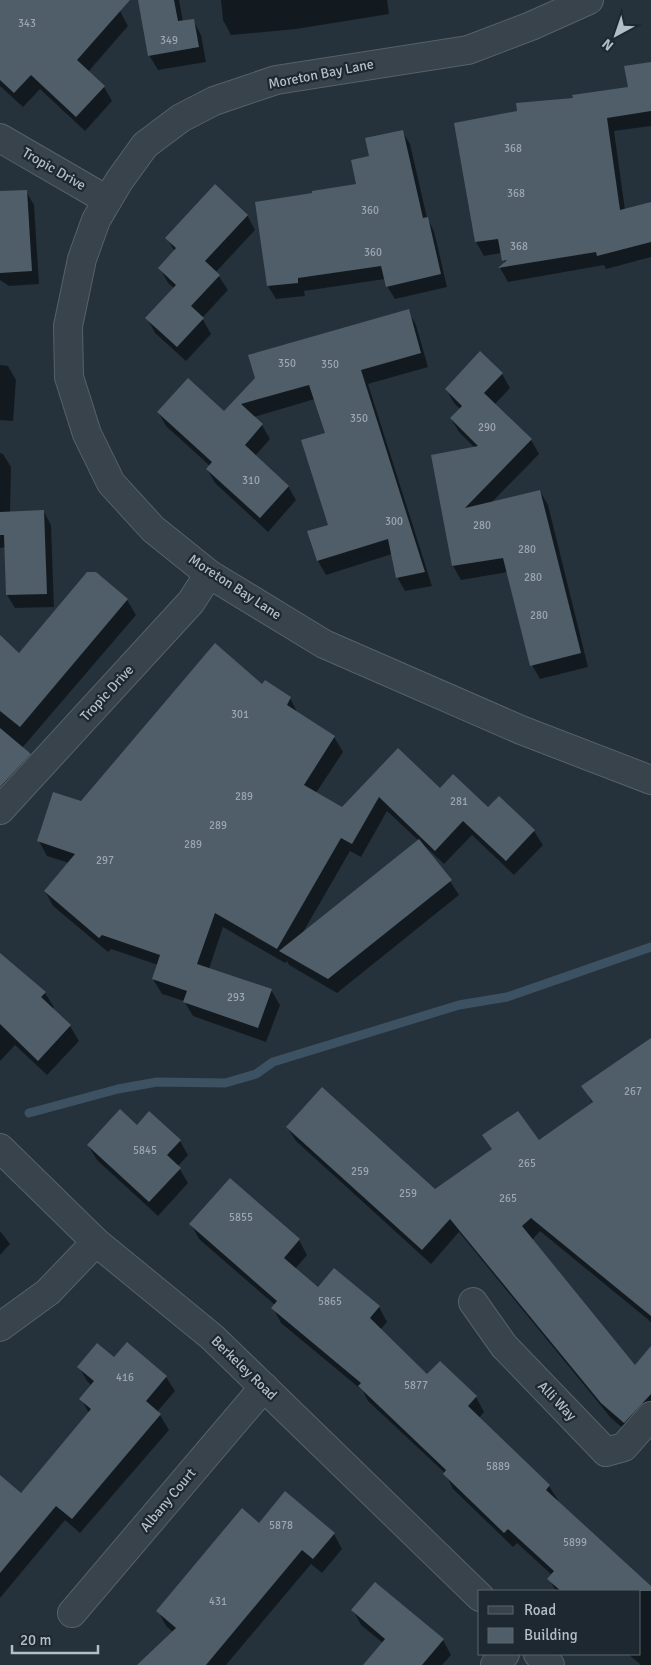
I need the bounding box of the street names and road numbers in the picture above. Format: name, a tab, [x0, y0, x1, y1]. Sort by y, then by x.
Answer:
street label: Moreton Bay Lane	[267, 55, 375, 93]
street label: Tropic Drive	[19, 144, 89, 194]
street label: Moreton Bay Lane	[185, 551, 285, 623]
street label: Tropic Drive	[77, 661, 137, 725]
street label: Berkeley Road	[208, 1332, 280, 1404]
street label: Alli Way	[534, 1378, 580, 1425]
street label: Albany Court	[137, 1465, 200, 1535]

